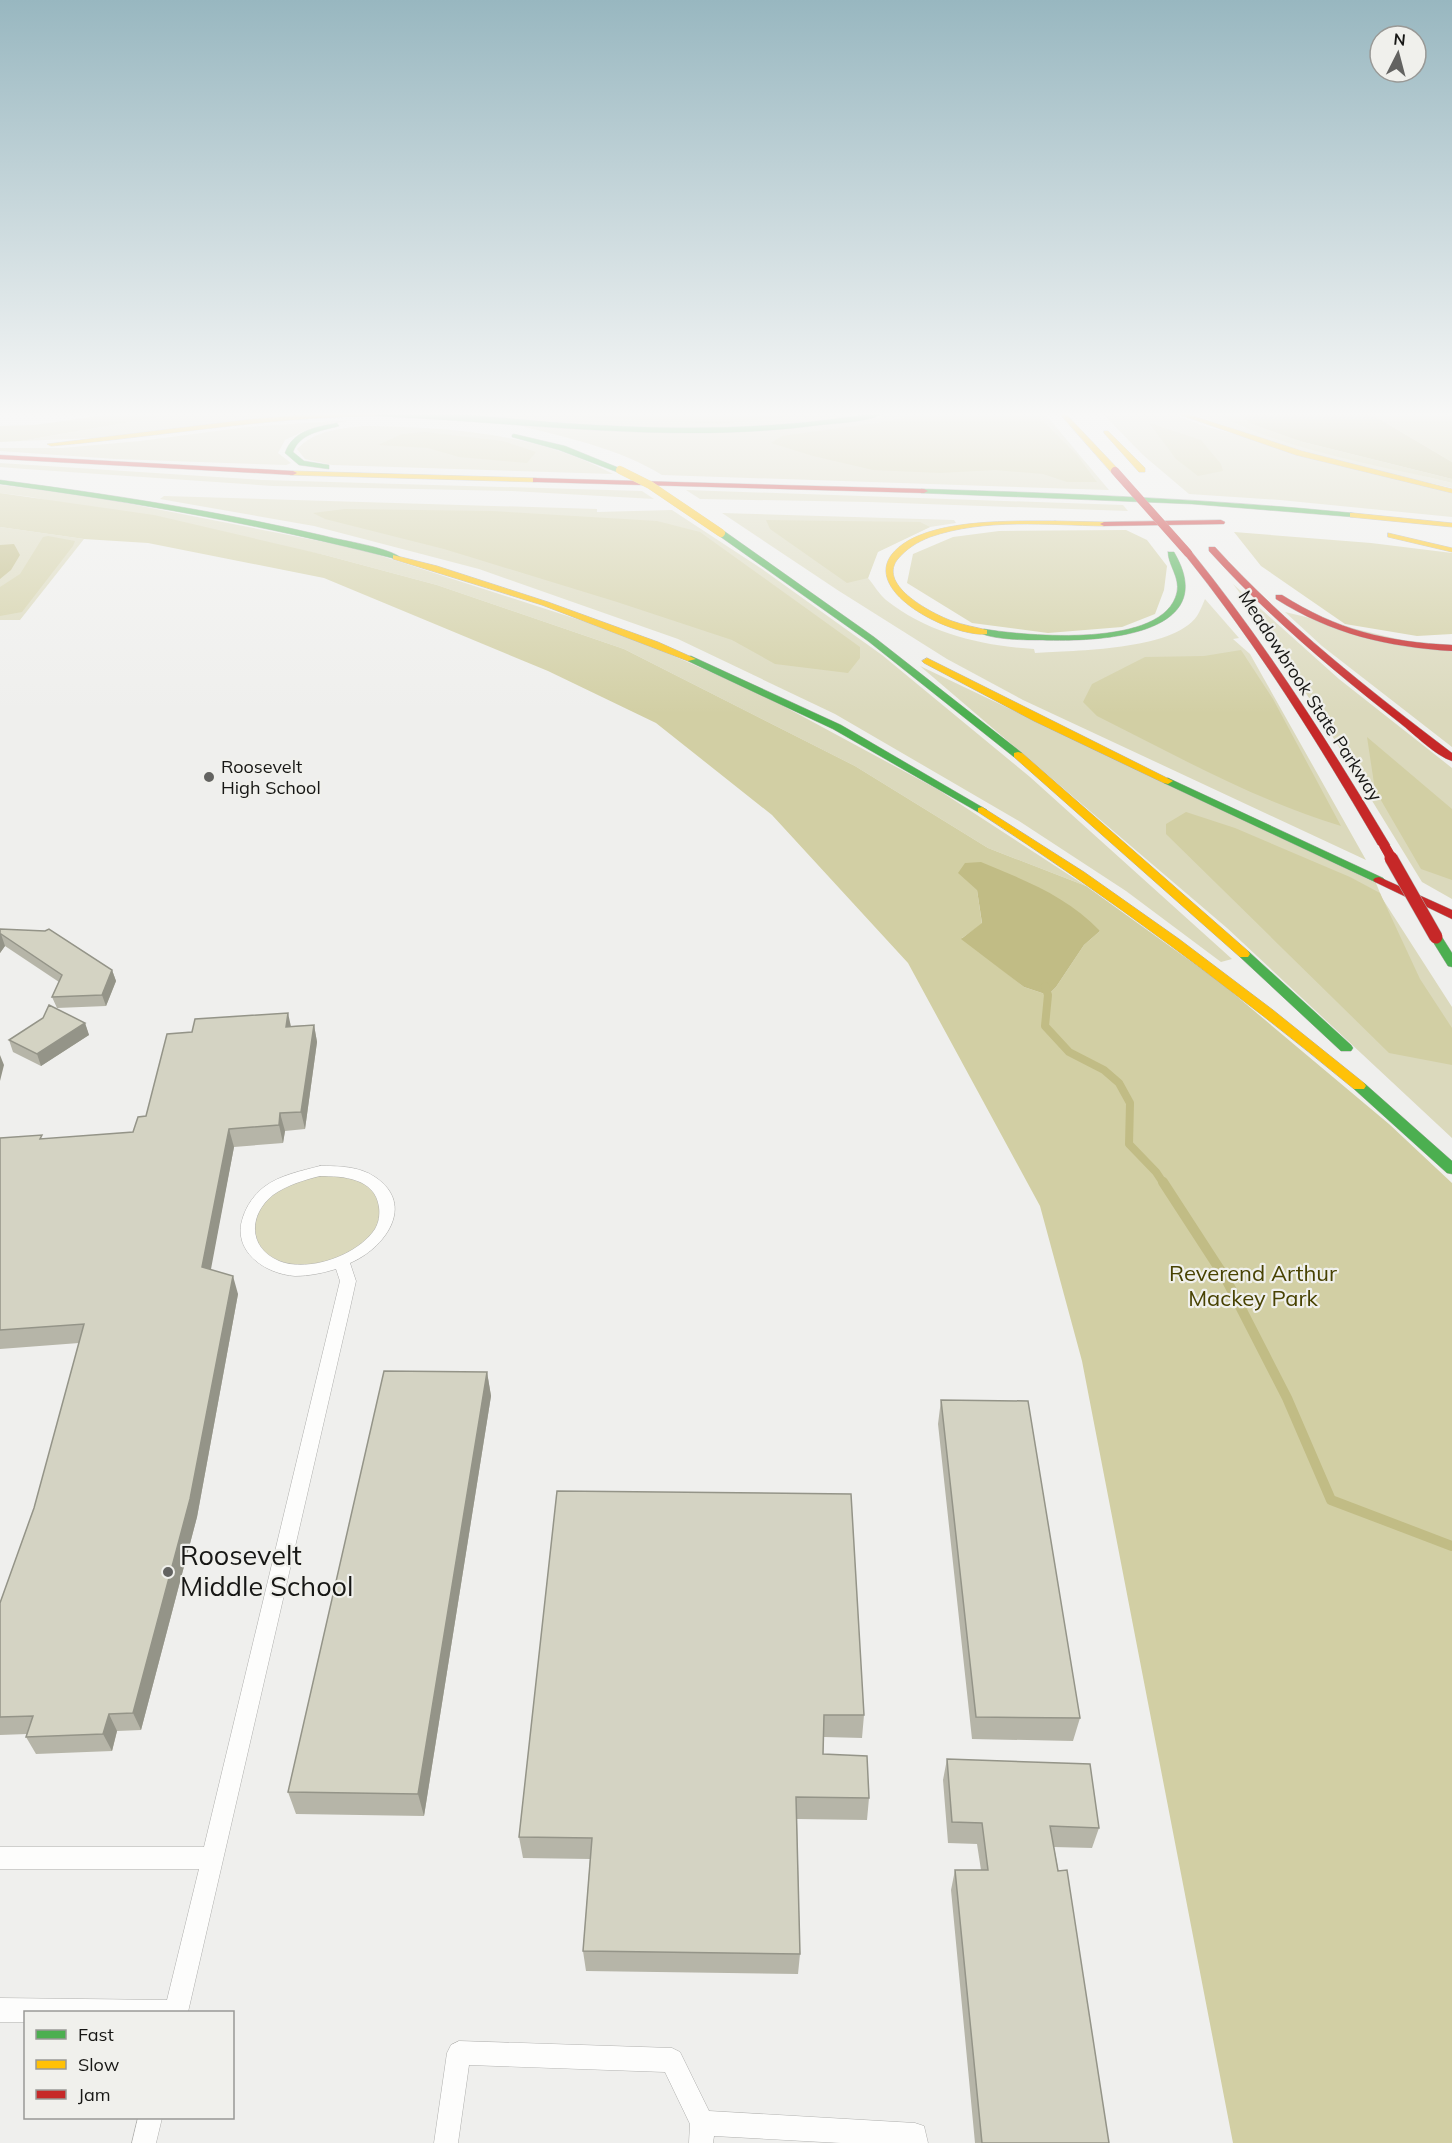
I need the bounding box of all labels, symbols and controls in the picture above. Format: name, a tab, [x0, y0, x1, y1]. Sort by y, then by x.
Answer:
north arrow	[1368, 24, 1428, 84]
text: N	[1393, 29, 1407, 50]
street label: Meadowbrook State Parkway	[1234, 586, 1387, 806]
place label: Roosevelt High School	[221, 755, 321, 799]
marker: Roosevelt High School	[202, 770, 216, 784]
park label: Reverend Arthur Mackey Park	[1169, 1259, 1337, 1312]
place label: Roosevelt Middle School	[180, 1538, 353, 1603]
marker: Roosevelt Middle School	[161, 1565, 175, 1579]
legend	[24, 2011, 234, 2119]
text: Fast	[78, 2023, 114, 2046]
text: Slow	[78, 2053, 120, 2076]
text: Jam	[78, 2083, 111, 2106]

